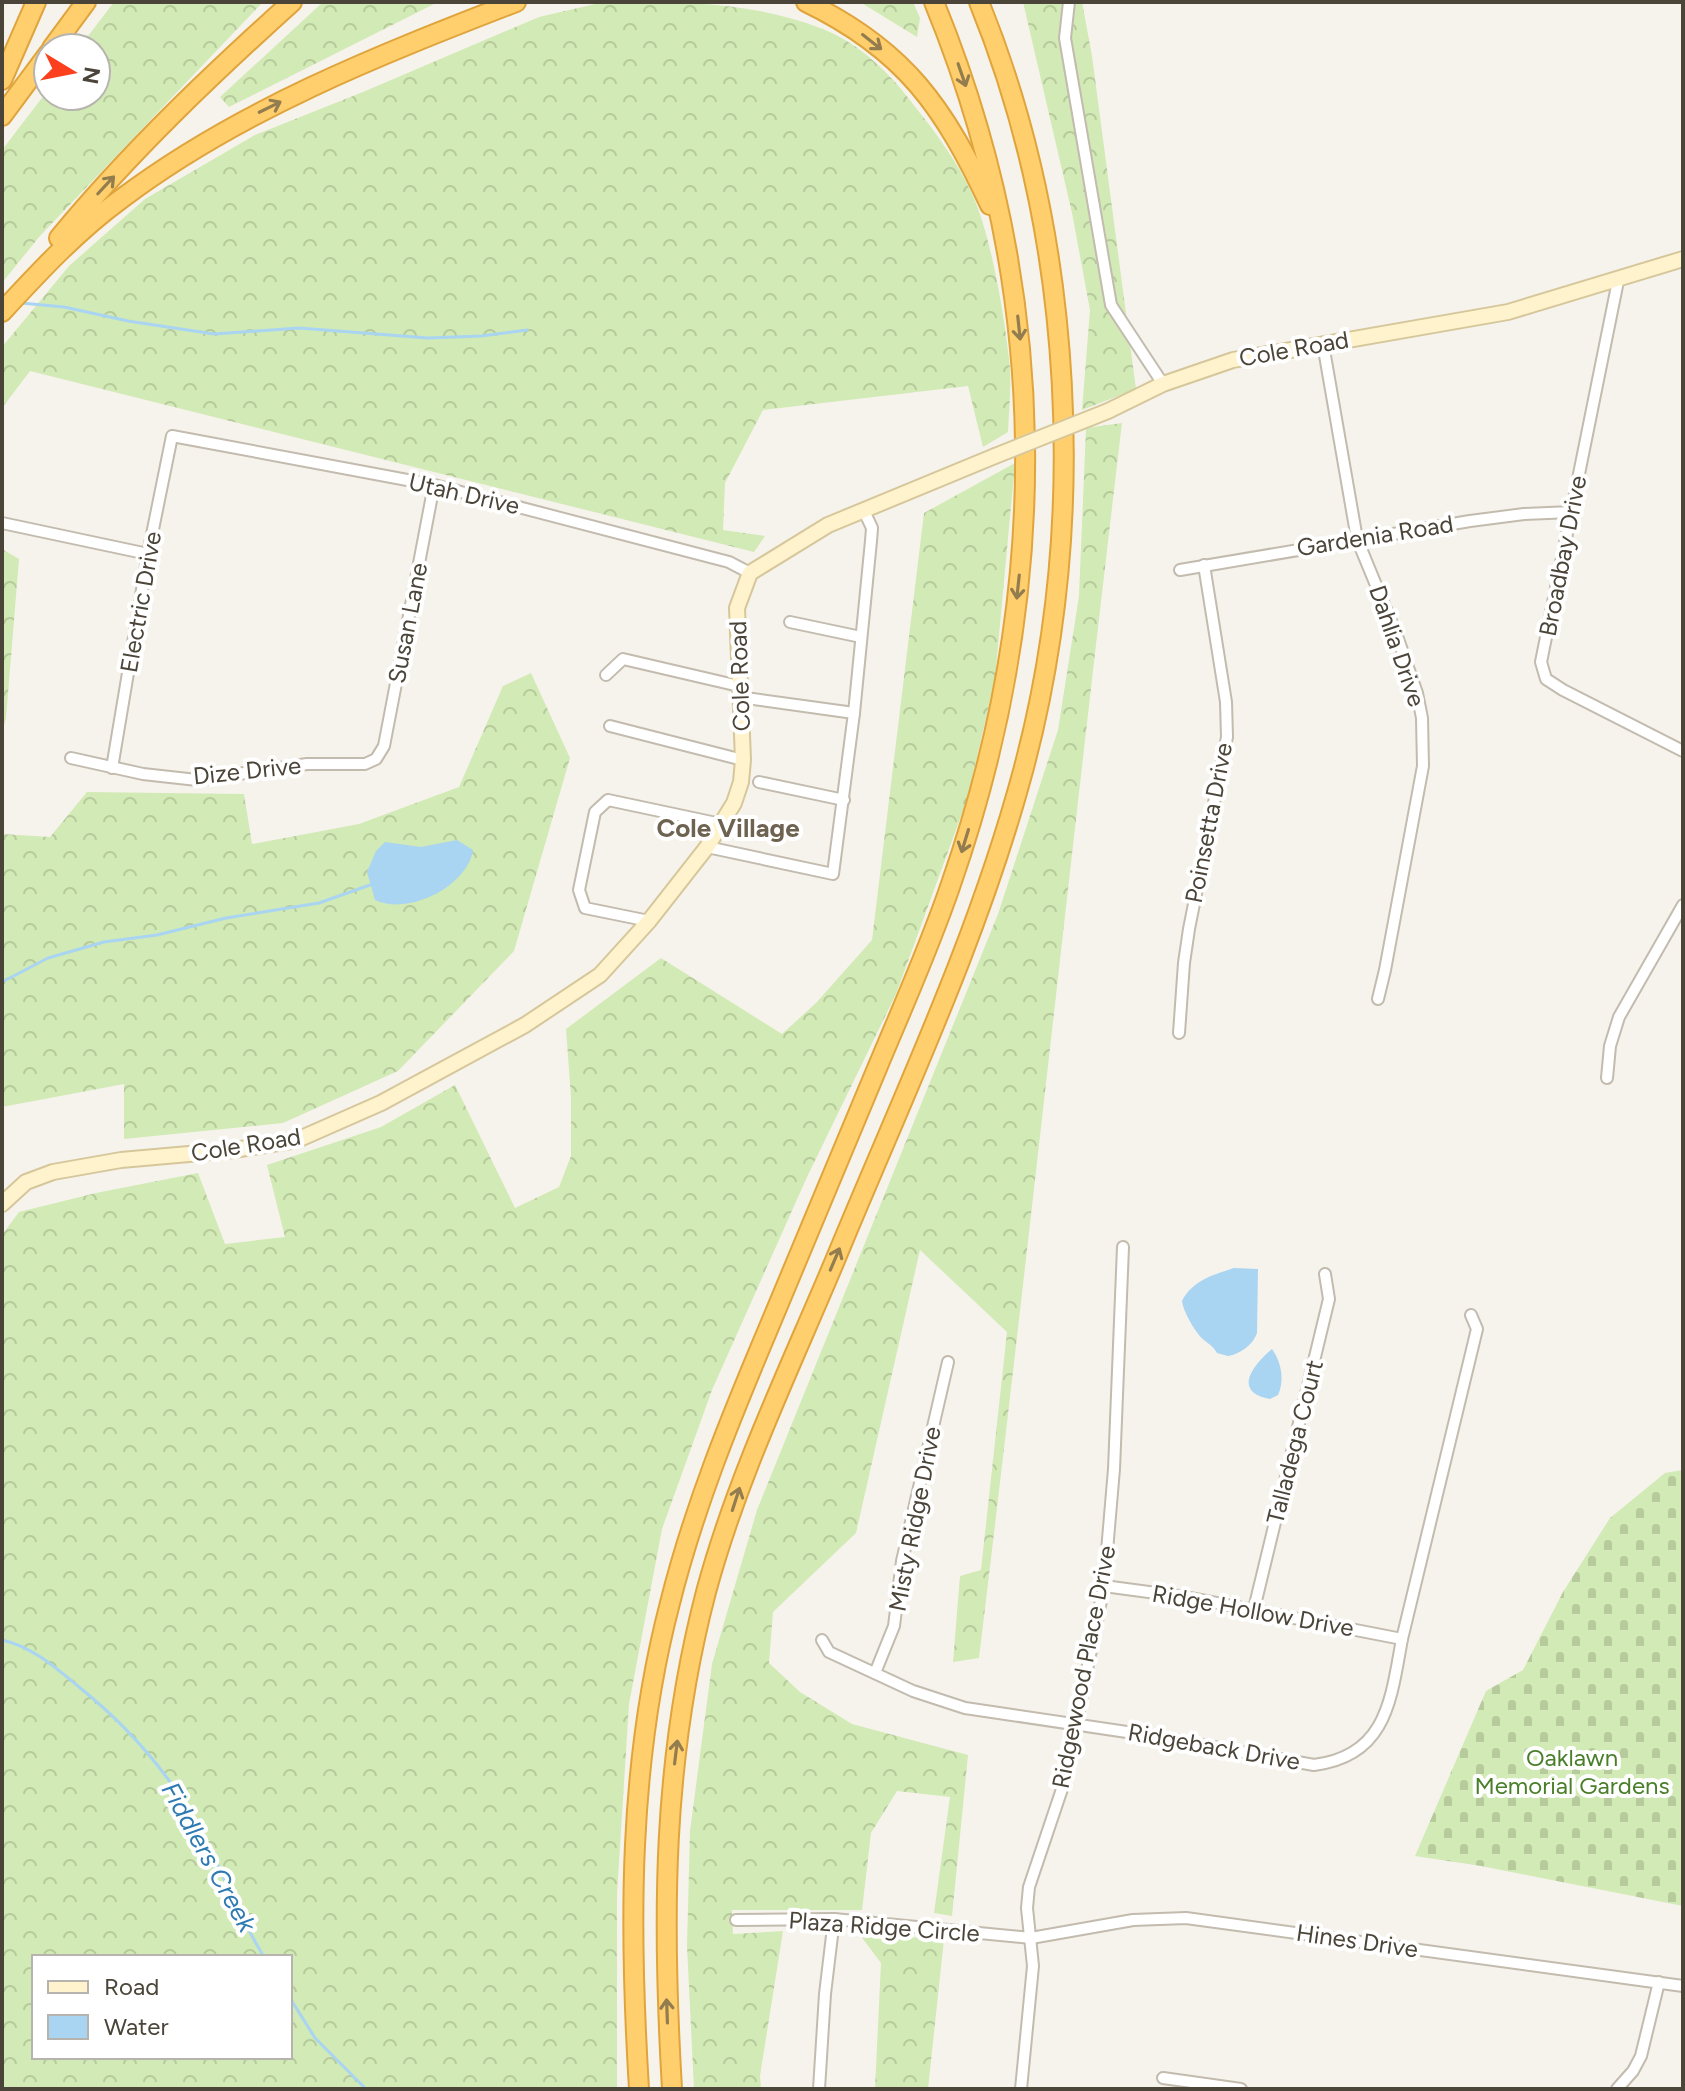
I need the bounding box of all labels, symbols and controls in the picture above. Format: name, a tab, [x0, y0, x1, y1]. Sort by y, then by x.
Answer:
north arrow	[32, 32, 112, 112]
one-way arrow	[861, 33, 882, 51]
one-way arrow	[955, 62, 970, 87]
text: N	[76, 65, 106, 86]
one-way arrow	[257, 99, 281, 114]
one-way arrow	[96, 175, 115, 195]
one-way arrow	[1012, 314, 1027, 341]
street label: Cole Road	[1237, 325, 1351, 372]
street label: Utah Drive	[406, 467, 522, 520]
street label: Broadbay Drive	[1533, 473, 1592, 639]
street label: Gardenia Road	[1295, 509, 1455, 562]
street label: Electric Drive	[114, 529, 167, 675]
street label: Susan Lane	[382, 560, 433, 686]
one-way arrow	[1010, 573, 1025, 600]
street label: Dahlia Drive	[1363, 581, 1432, 710]
street label: Cole Road	[723, 620, 756, 732]
street label: Poinsetta Drive	[1179, 740, 1238, 905]
street label: Dize Drive	[192, 750, 302, 791]
district label: Cole Village	[656, 812, 800, 844]
one-way arrow	[957, 828, 972, 854]
street label: Cole Road	[189, 1122, 303, 1167]
one-way arrow	[829, 1247, 844, 1272]
street label: Talladega Court	[1260, 1357, 1329, 1527]
street label: Misty Ridge Drive	[882, 1424, 947, 1614]
one-way arrow	[730, 1487, 745, 1512]
street label: Ridgewood Place Drive	[1046, 1543, 1121, 1791]
street label: Ridge Hollow Drive	[1150, 1579, 1356, 1643]
street label: Ridgeback Drive	[1126, 1717, 1302, 1776]
one-way arrow	[669, 1740, 684, 1765]
park label: Oaklawn Memorial Gardens	[1474, 1743, 1670, 1800]
water label: Fiddlers Creek	[155, 1776, 264, 1939]
street label: Plaza Ridge Circle	[788, 1905, 981, 1948]
street label: Hines Drive	[1294, 1918, 1420, 1963]
legend	[32, 1955, 292, 2059]
text: Road	[104, 1972, 159, 2001]
one-way arrow	[660, 1998, 675, 2025]
text: Water	[104, 2012, 169, 2041]

